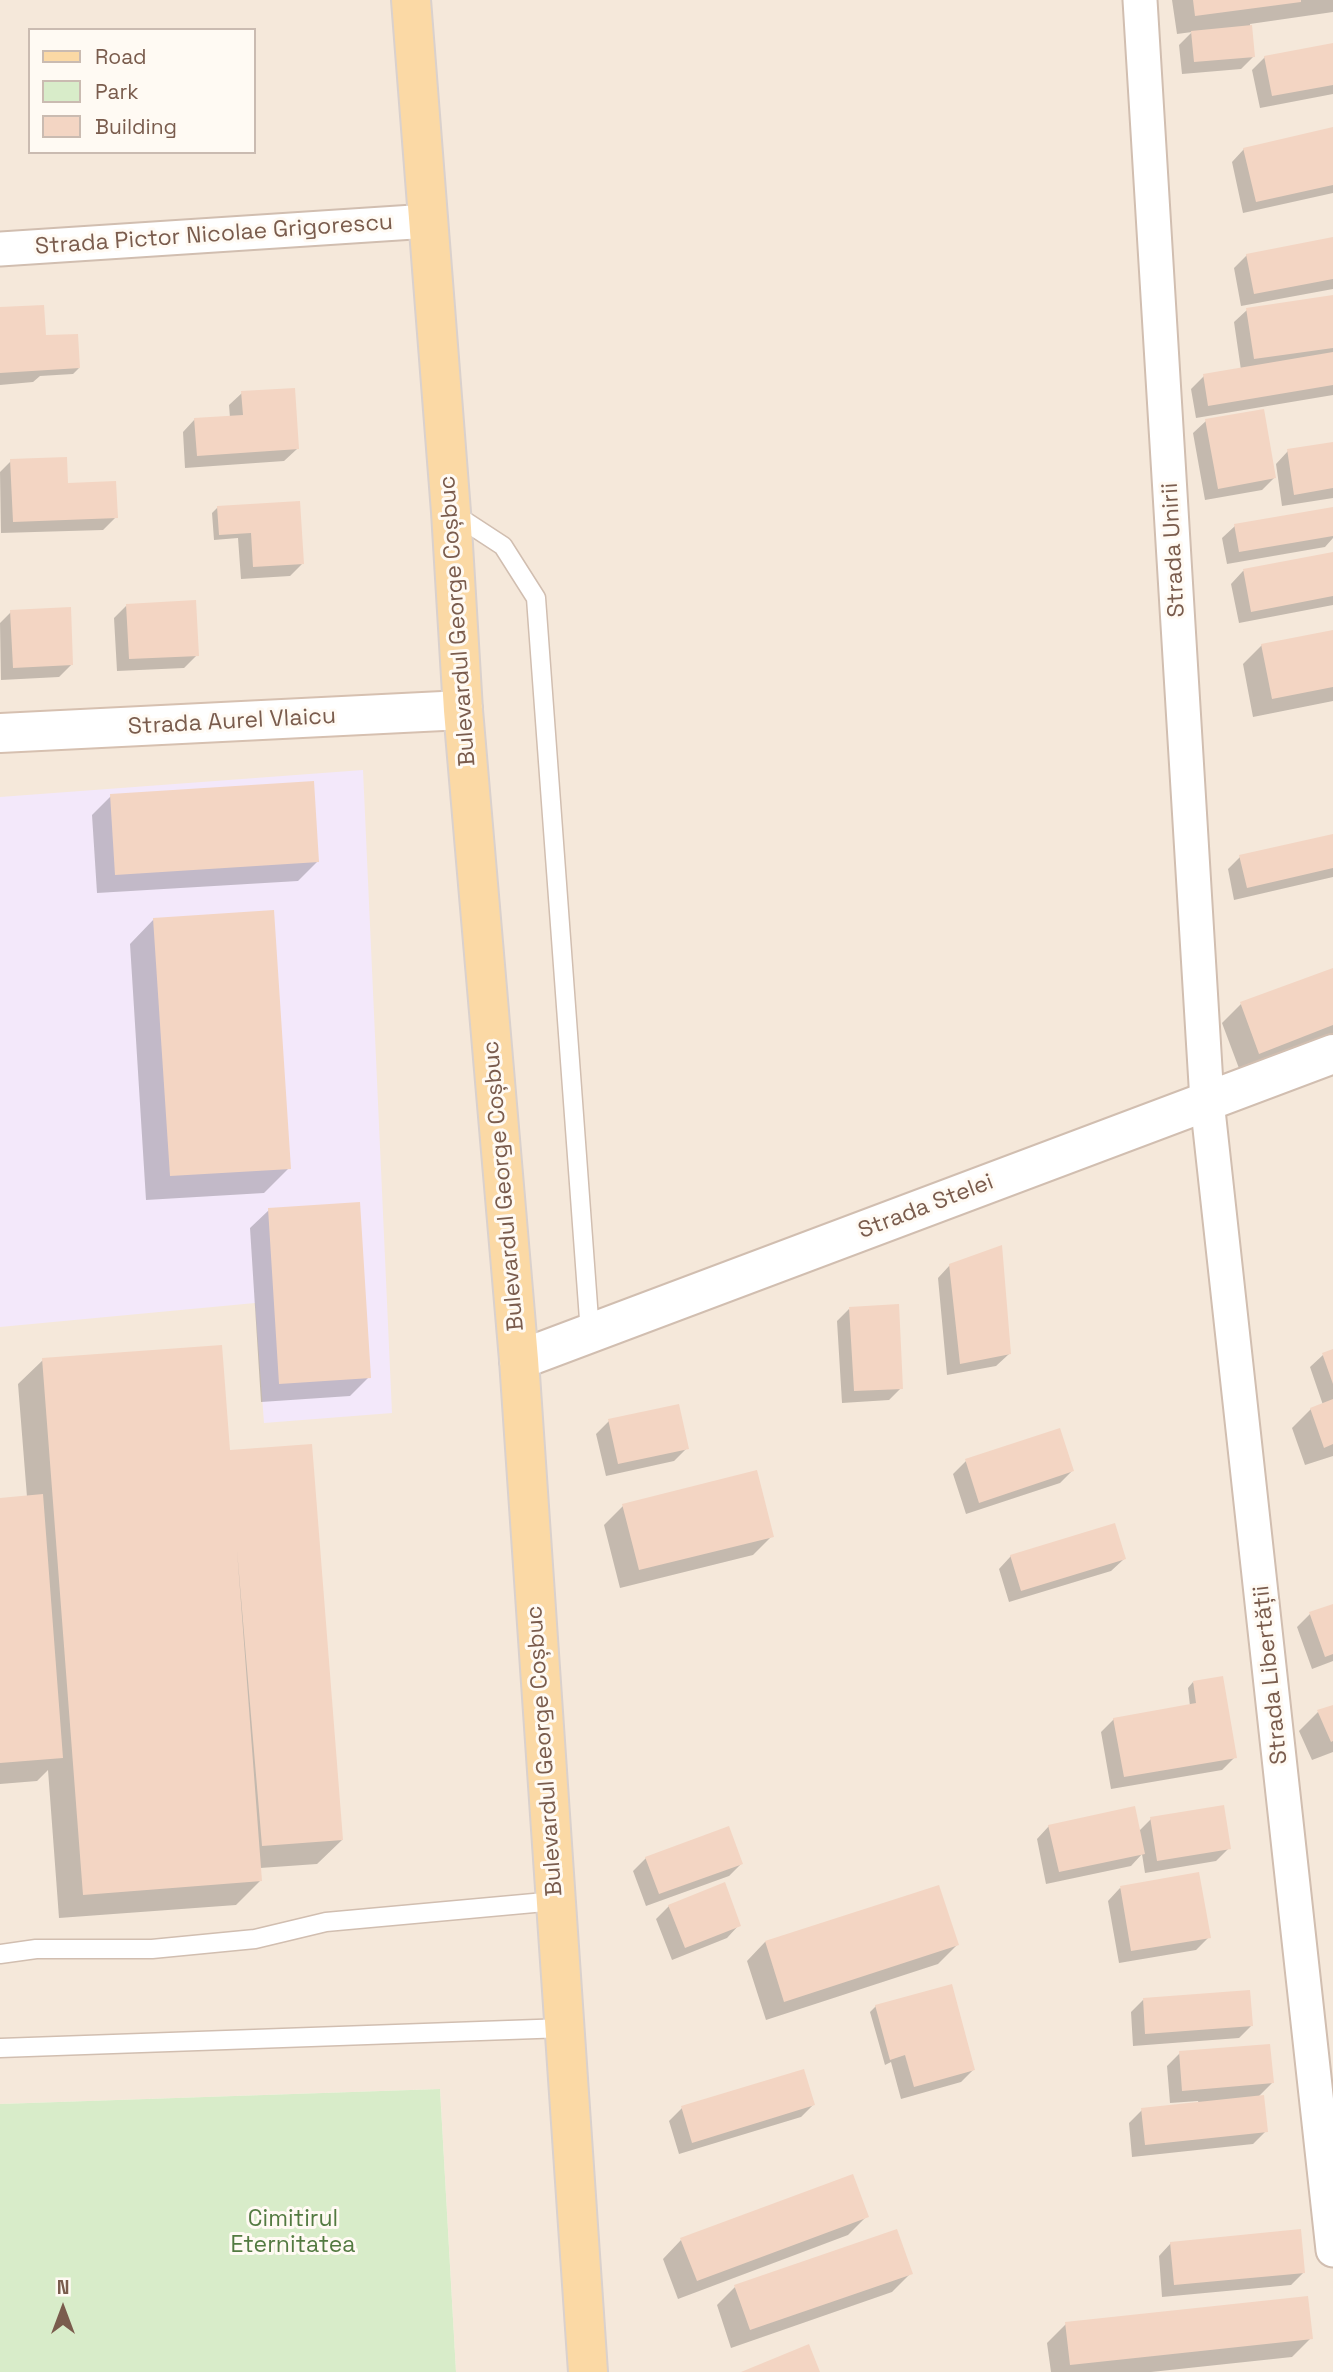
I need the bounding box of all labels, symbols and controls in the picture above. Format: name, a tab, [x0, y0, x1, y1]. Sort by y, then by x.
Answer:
legend	[28, 28, 256, 154]
text: Road	[95, 43, 147, 70]
text: Park	[95, 78, 139, 105]
text: Building	[95, 113, 177, 140]
street label: Strada Pictor Nicolae Grigorescu	[34, 209, 394, 261]
street label: Bulevardul George Coșbuc	[434, 475, 482, 767]
street label: Strada Unirii	[1157, 482, 1191, 618]
street label: Strada Aurel Vlaicu	[127, 703, 337, 741]
street label: Bulevardul George Coșbuc	[478, 1040, 530, 1332]
street label: Strada Stelei	[854, 1169, 998, 1245]
street label: Strada Libertății	[1248, 1584, 1294, 1766]
street label: Bulevardul George Coșbuc	[521, 1605, 569, 1897]
park label: Cimitirul Eternitatea	[230, 2206, 356, 2260]
north arrow	[28, 2274, 98, 2344]
text: N	[57, 2275, 69, 2300]

